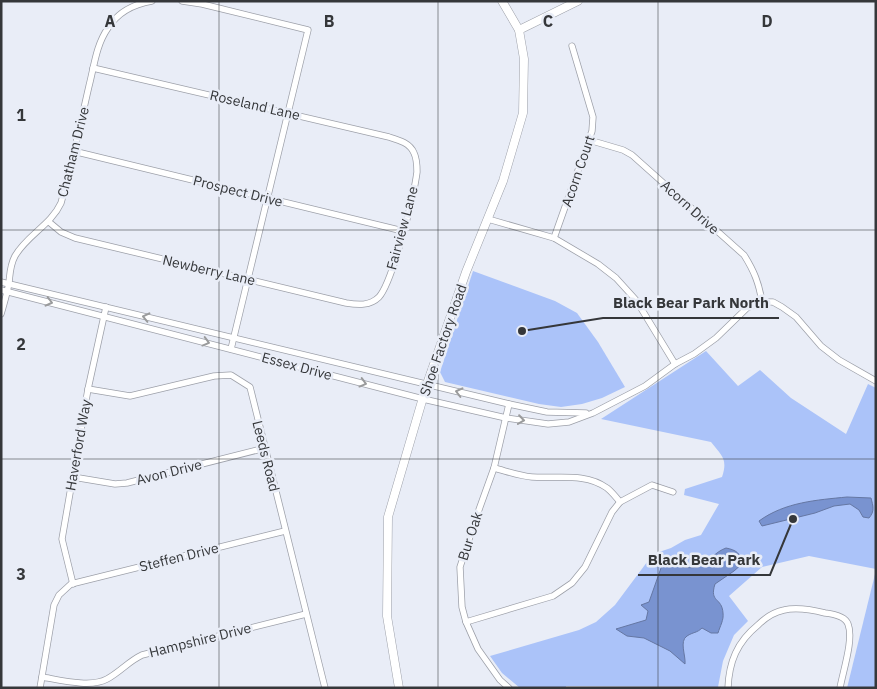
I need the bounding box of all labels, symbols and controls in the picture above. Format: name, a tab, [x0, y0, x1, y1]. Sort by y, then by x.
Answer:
text: A	[105, 11, 116, 31]
text: B	[324, 11, 335, 31]
text: C	[543, 11, 553, 31]
text: D	[761, 11, 773, 31]
street label: Roseland Lane	[208, 86, 302, 124]
text: 1	[16, 105, 26, 125]
street label: Chatham Drive	[53, 105, 93, 199]
street label: Acorn Court	[557, 133, 599, 209]
street label: Prospect Drive	[191, 171, 285, 211]
street label: Acorn Drive	[657, 176, 723, 238]
street label: Fairview Lane	[382, 184, 422, 272]
street label: Newberry Lane	[161, 251, 258, 290]
street label: Shoe Factory Road	[415, 282, 471, 398]
callout: Black Bear Park North	[603, 288, 779, 318]
text: Black Bear Park North	[613, 293, 769, 312]
one-way arrow	[44, 296, 53, 307]
one-way arrow	[142, 312, 151, 323]
text: 2	[16, 334, 26, 354]
one-way arrow	[201, 337, 209, 347]
street label: Essex Drive	[260, 348, 334, 384]
one-way arrow	[359, 377, 368, 388]
one-way arrow	[455, 387, 464, 398]
street label: Haverford Way	[61, 398, 95, 492]
one-way arrow	[517, 415, 526, 425]
street label: Leeds Road	[248, 419, 284, 493]
street label: Avon Drive	[134, 455, 204, 489]
street label: Bur Oak	[454, 509, 487, 563]
street label: Steffen Drive	[137, 538, 221, 576]
callout: Black Bear Park	[638, 545, 770, 575]
text: Black Bear Park	[648, 550, 761, 569]
text: 3	[16, 564, 26, 584]
street label: Hampshire Drive	[147, 619, 253, 661]

